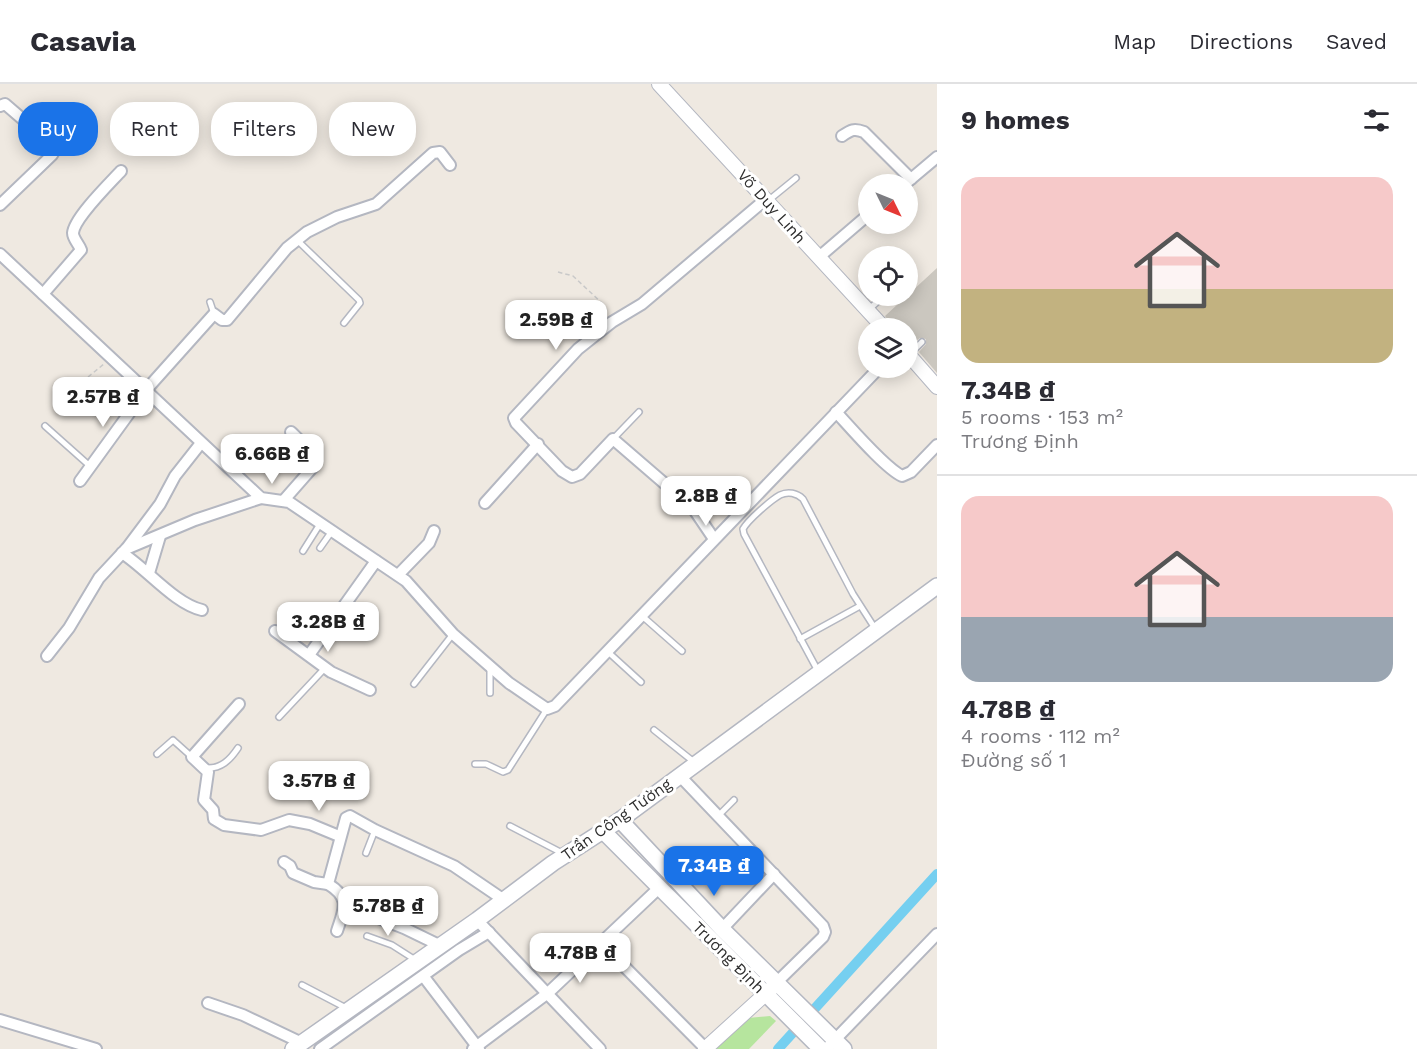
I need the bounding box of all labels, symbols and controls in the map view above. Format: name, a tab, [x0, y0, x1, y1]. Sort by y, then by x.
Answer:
text: Casavia	[30, 25, 136, 58]
text: Map	[1113, 29, 1156, 54]
text: Directions	[1189, 29, 1293, 54]
text: Saved	[1326, 29, 1387, 54]
chip: Buy	[18, 102, 98, 156]
chip: Rent	[110, 102, 199, 156]
chip: Filters	[211, 102, 317, 156]
chip: New	[329, 102, 416, 156]
icon: filters	[1360, 104, 1393, 137]
text: 9 homes	[961, 105, 1070, 135]
street label: Võ Duy Linh	[733, 165, 810, 247]
north arrow	[858, 174, 918, 234]
map controls	[858, 174, 918, 378]
icon: home	[1123, 216, 1231, 324]
button: locate	[858, 246, 918, 306]
pin: 2.59B ₫	[501, 300, 611, 351]
text: 2.59B ₫	[519, 307, 593, 331]
button: layers	[858, 318, 918, 378]
text: 7.34B ₫	[961, 375, 1055, 405]
pin: 2.57B ₫	[48, 377, 158, 428]
text: 2.57B ₫	[67, 384, 139, 408]
text: 5 rooms · 153 m²	[961, 405, 1123, 429]
text: Trương Định	[961, 429, 1079, 453]
pin: 6.66B ₫	[217, 434, 327, 485]
text: 6.66B ₫	[235, 441, 309, 465]
pin: 2.8B ₫	[657, 476, 755, 527]
text: 2.8B ₫	[675, 483, 737, 507]
icon: home	[1123, 535, 1231, 643]
pin: 3.28B ₫	[273, 602, 383, 653]
text: 3.28B ₫	[291, 609, 365, 633]
text: 4.78B ₫	[961, 694, 1056, 724]
text: 4 rooms · 112 m²	[961, 724, 1120, 748]
text: Đường số 1	[961, 748, 1067, 772]
pin: 3.57B ₫	[264, 761, 374, 812]
text: 3.57B ₫	[283, 768, 355, 792]
street label: Trần Công Tường	[558, 774, 675, 864]
pin: 7.34B ₫	[659, 846, 769, 897]
text: 7.34B ₫	[678, 853, 750, 877]
pin: 5.78B ₫	[333, 886, 443, 937]
text: 5.78B ₫	[352, 893, 424, 917]
street label: Trương Định	[689, 917, 769, 997]
pin: 4.78B ₫	[525, 933, 635, 984]
text: 4.78B ₫	[544, 940, 616, 964]

